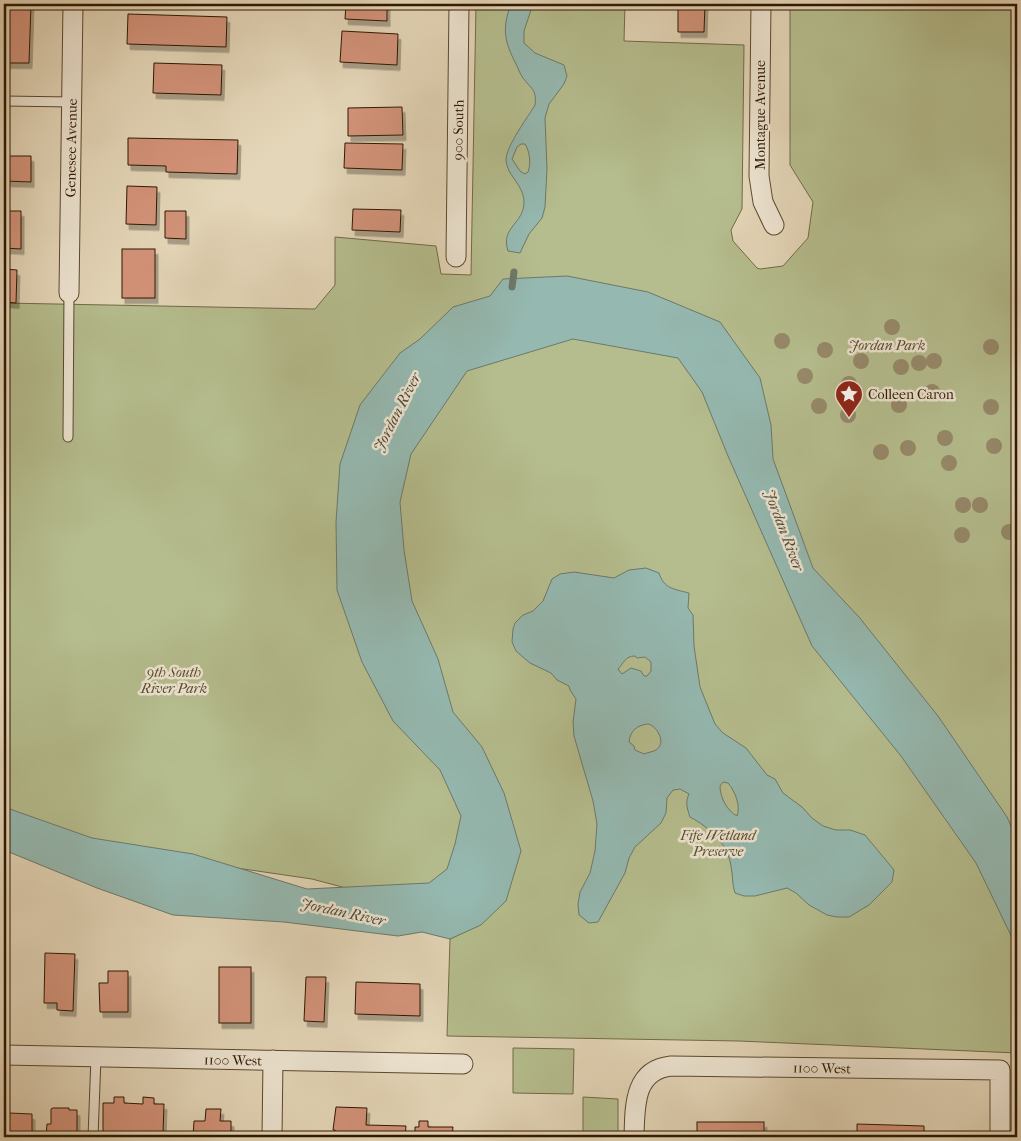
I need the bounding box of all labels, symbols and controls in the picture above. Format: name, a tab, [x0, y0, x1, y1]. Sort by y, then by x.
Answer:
street label: Montague Avenue	[752, 60, 769, 170]
street label: Genesee Avenue	[62, 98, 81, 198]
street label: 900 South	[449, 99, 468, 161]
park label: Jordan Park	[849, 337, 925, 354]
water label: Jordan River	[369, 368, 425, 454]
place icon: Colleen Caron	[834, 379, 864, 418]
place label: Colleen Caron	[868, 386, 954, 403]
water label: Jordan River	[760, 487, 808, 575]
park label: 9th South River Park	[140, 664, 207, 697]
park label: Fife Wetland Preserve	[680, 827, 757, 860]
water label: Jordan River	[299, 894, 388, 930]
street label: 1100 West	[204, 1051, 262, 1070]
street label: 1100 West	[793, 1059, 851, 1078]

